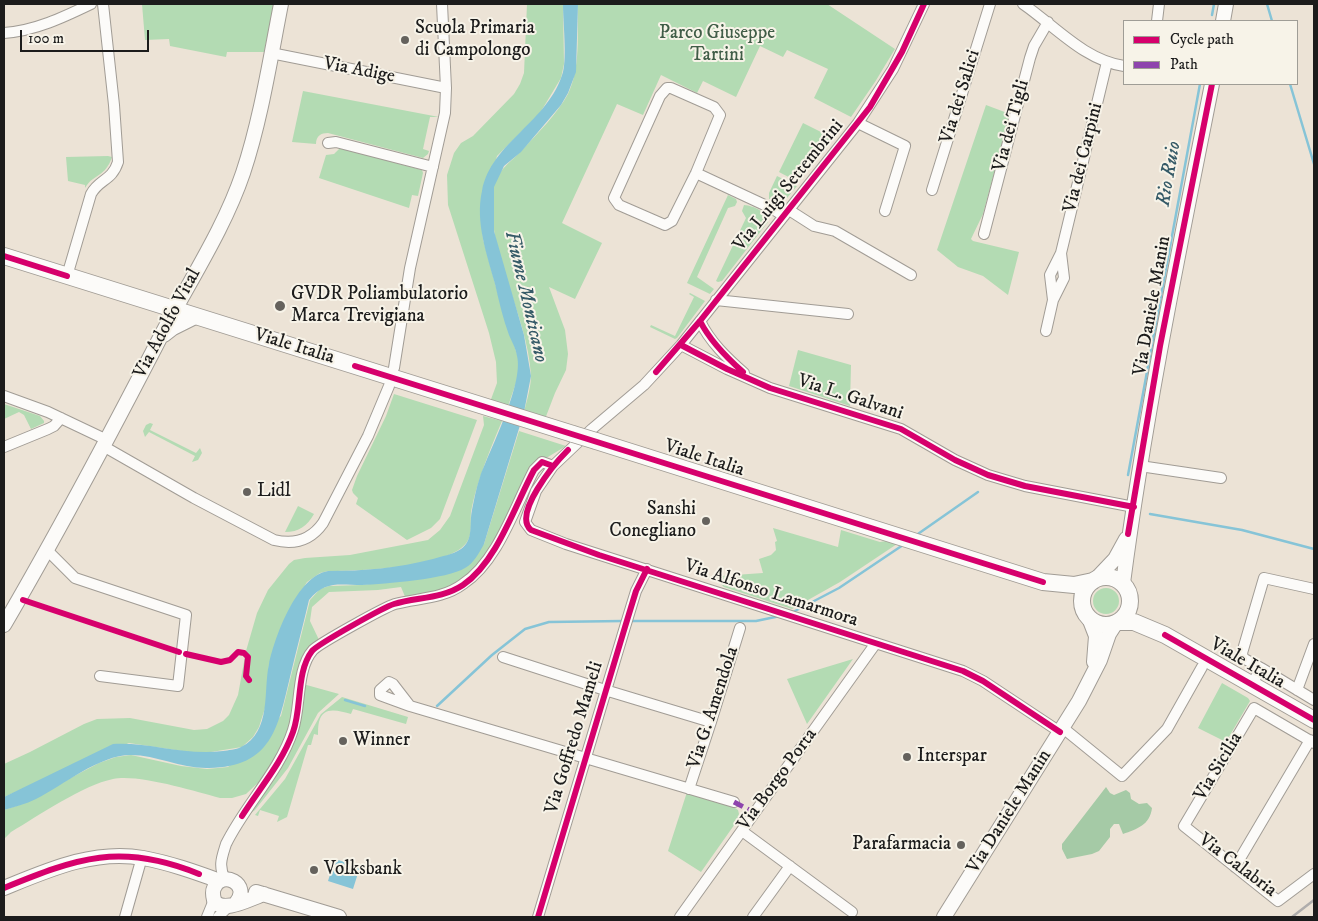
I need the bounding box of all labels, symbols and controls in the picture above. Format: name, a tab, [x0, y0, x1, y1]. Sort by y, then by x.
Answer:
place label: Scuola Primaria di Campolongo	[415, 18, 535, 62]
scale bar	[22, 20, 151, 52]
legend	[1123, 20, 1298, 85]
park label: Parco Giuseppe Tartini	[659, 23, 775, 67]
text: 100 m	[28, 29, 64, 48]
text: Cycle path	[1170, 30, 1234, 49]
marker: Scuola Primaria di Campolongo	[399, 34, 411, 46]
street label: Via dei Salici	[936, 47, 986, 147]
street label: Via Adige	[321, 53, 397, 89]
text: Path	[1170, 55, 1198, 74]
street label: Via dei Tigli	[989, 78, 1035, 174]
street label: Via dei Carpini	[1059, 101, 1109, 215]
street label: Via Luigi Settembrini	[729, 116, 849, 256]
water label: Rio Ruio	[1152, 140, 1188, 208]
water label: Fiume Monticano	[498, 229, 552, 365]
street label: Via Daniele Manin	[1129, 234, 1177, 378]
street label: Via Adolfo Vital	[129, 265, 207, 383]
place label: GVDR Poliambulatorio Marca Trevigiana	[291, 284, 468, 328]
marker: GVDR Poliambulatorio Marca Trevigiana	[273, 299, 287, 313]
street label: Viale Italia	[251, 324, 337, 370]
street label: Via L. Galvani	[794, 370, 906, 426]
street label: Viale Italia	[661, 435, 747, 483]
place label: Lidl	[257, 481, 291, 503]
marker: Lidl	[241, 486, 253, 498]
place label: Sanshi Conegliano	[609, 499, 696, 543]
marker: Sanshi Conegliano	[700, 515, 712, 527]
street label: Via Alfonso Lamarmora	[681, 555, 861, 633]
street label: Viale Italia	[1205, 633, 1289, 695]
street label: Via G. Amendola	[684, 644, 744, 772]
street label: Via Goffredo Mameli	[541, 659, 609, 817]
street label: Via Borgo Porta	[733, 724, 823, 836]
street label: Via Sicilia	[1190, 729, 1248, 805]
place label: Winner	[353, 730, 410, 752]
marker: Winner	[337, 735, 349, 747]
place label: Interspar	[917, 746, 987, 768]
street label: Via Daniele Manin	[963, 746, 1057, 878]
marker: Interspar	[901, 751, 913, 763]
street label: Via Calabria	[1193, 829, 1281, 903]
place label: Parafarmacia	[852, 834, 951, 856]
marker: Parafarmacia	[955, 839, 967, 851]
place label: Volksbank	[324, 859, 402, 881]
marker: Volksbank	[308, 864, 320, 876]

